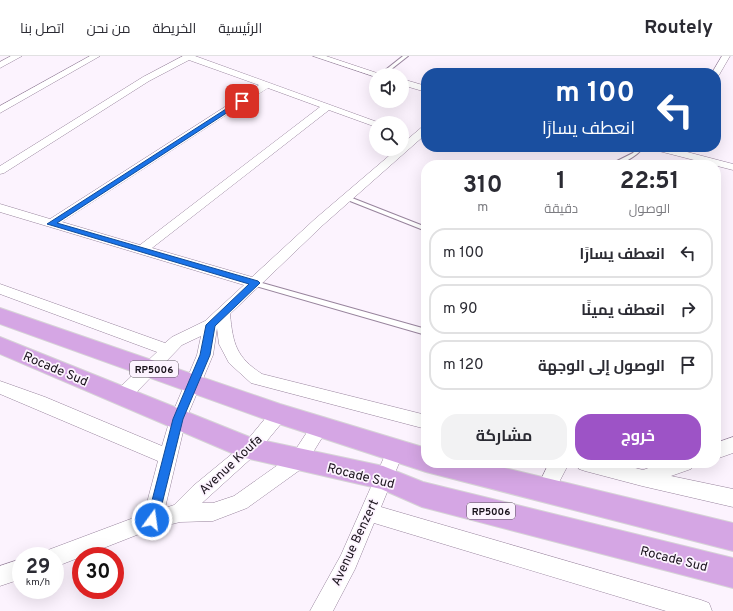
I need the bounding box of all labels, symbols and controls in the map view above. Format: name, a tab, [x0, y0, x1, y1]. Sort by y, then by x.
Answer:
text: Routely	[644, 16, 713, 40]
text: اتصل بنا	[20, 21, 65, 38]
text: من نحن	[87, 21, 131, 38]
text: الخريطة	[153, 21, 196, 38]
text: الرئيسية	[218, 21, 262, 38]
map controls	[369, 68, 409, 156]
button: sound	[369, 68, 409, 108]
text: 100 m	[555, 76, 635, 112]
pin	[225, 84, 259, 118]
icon: left	[649, 84, 701, 136]
icon: arrive	[231, 90, 253, 112]
button: search	[369, 116, 409, 156]
text: انعطف يسارًا	[542, 118, 635, 141]
text: 1	[556, 167, 566, 197]
text: 22:51	[620, 167, 679, 197]
text: 310	[463, 171, 503, 201]
text: m	[477, 200, 488, 216]
text: دقيقة	[544, 202, 578, 218]
text: الوصول	[629, 202, 670, 218]
icon: left	[677, 242, 699, 264]
text: 100 m	[443, 244, 484, 263]
text: انعطف يسارًا	[579, 246, 665, 265]
icon: right	[677, 298, 699, 320]
text: 90 m	[443, 300, 478, 319]
text: انعطف يمينًا	[581, 302, 665, 321]
street label: Rocade Sud	[20, 349, 90, 391]
icon: arrive	[677, 354, 699, 376]
text: 120 m	[443, 356, 484, 375]
text: الوصول إلى الوجهة	[538, 358, 665, 377]
road number: RP5006	[130, 361, 178, 377]
button: مشاركة	[441, 414, 567, 460]
button: خروج	[575, 414, 701, 460]
street label: Avenue Koufa	[196, 432, 266, 499]
street label: Rocade Sud	[325, 461, 396, 493]
street label: Avenue Benzert	[329, 497, 383, 589]
position arrow	[131, 499, 173, 541]
road number: RP5006	[467, 503, 515, 519]
street label: Rocade Sud	[638, 544, 709, 576]
speed limit sign: 30	[72, 547, 124, 599]
text: 29	[26, 555, 50, 581]
text: km/h	[26, 576, 50, 589]

